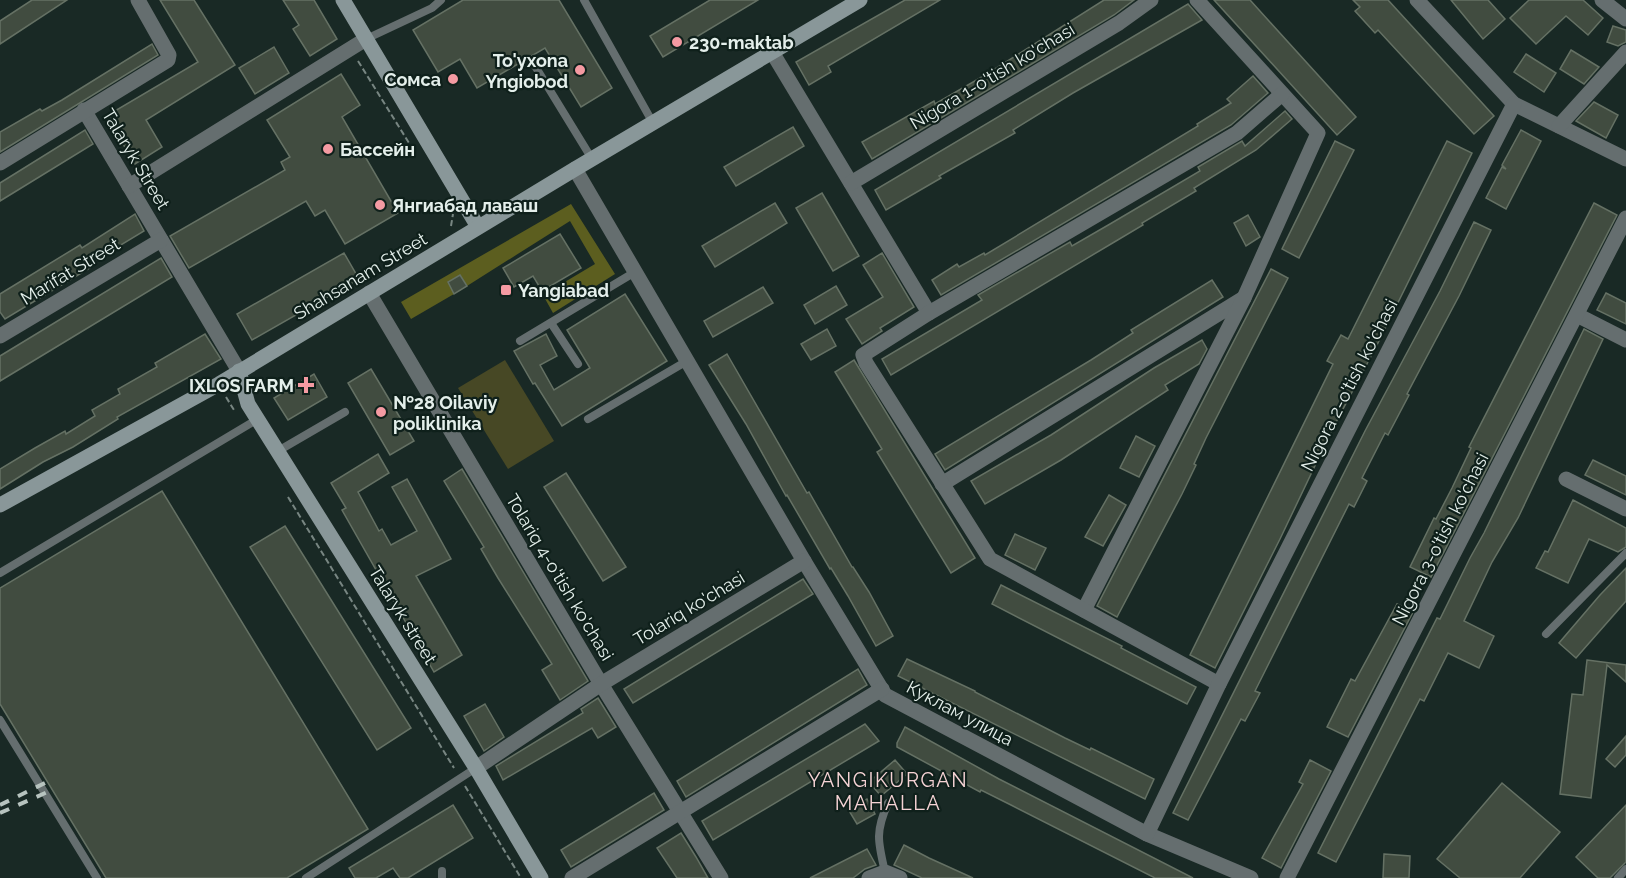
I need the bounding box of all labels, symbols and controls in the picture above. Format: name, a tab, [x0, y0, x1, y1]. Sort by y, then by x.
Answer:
street label: Nigora 1-o'tish ko'chasi	[906, 18, 1078, 134]
place label: 230-maktab	[689, 32, 794, 53]
marker: 230-maktab	[670, 35, 684, 49]
place label: To'yxona Yngiobod	[486, 50, 568, 92]
marker: To'yxona Yngiobod	[573, 63, 587, 77]
place label: Сомса	[384, 69, 441, 90]
marker: Сомса	[446, 72, 460, 86]
street label: Talaryk Street	[98, 105, 174, 213]
place label: Бассейн	[340, 139, 415, 160]
marker: Бассейн	[321, 142, 335, 156]
place label: Янгиабад лаваш	[392, 195, 538, 216]
marker: Янгиабад лаваш	[373, 198, 387, 212]
street label: Shahsanam Street	[290, 228, 430, 324]
street label: Marifat Street	[17, 233, 123, 309]
place label: Yangiabad	[518, 280, 609, 301]
marker: Yangiabad	[499, 283, 513, 297]
street label: Nigora 2-o'tish ko'chasi	[1296, 295, 1402, 475]
place label: IXLOS FARM	[189, 375, 294, 396]
marker: IXLOS FARM	[299, 378, 313, 392]
place label: №28 Oilaviy poliklinika	[393, 392, 497, 434]
marker: №28 Oilaviy poliklinika	[374, 405, 388, 419]
street label: Nigora 3-o'tish ko'chasi	[1387, 449, 1493, 629]
street label: Tolariq 4-o'tish ko'chasi	[502, 490, 618, 664]
street label: Talaryk street	[365, 562, 441, 668]
street label: Tolariq ko'chasi	[630, 567, 748, 649]
street label: Куклам улица	[903, 676, 1017, 750]
district label: YANGIKURGAN MAHALLA	[808, 768, 968, 815]

